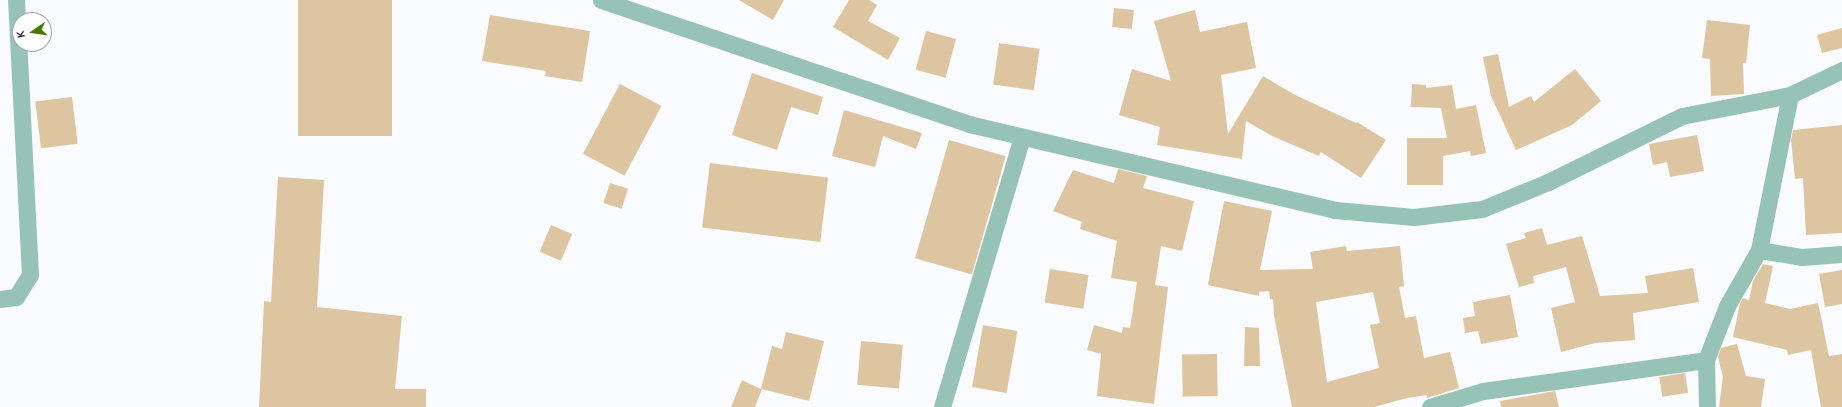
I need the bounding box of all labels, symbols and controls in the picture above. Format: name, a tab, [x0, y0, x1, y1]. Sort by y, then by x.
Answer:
north arrow	[12, 12, 52, 52]
text: K	[14, 30, 28, 40]

